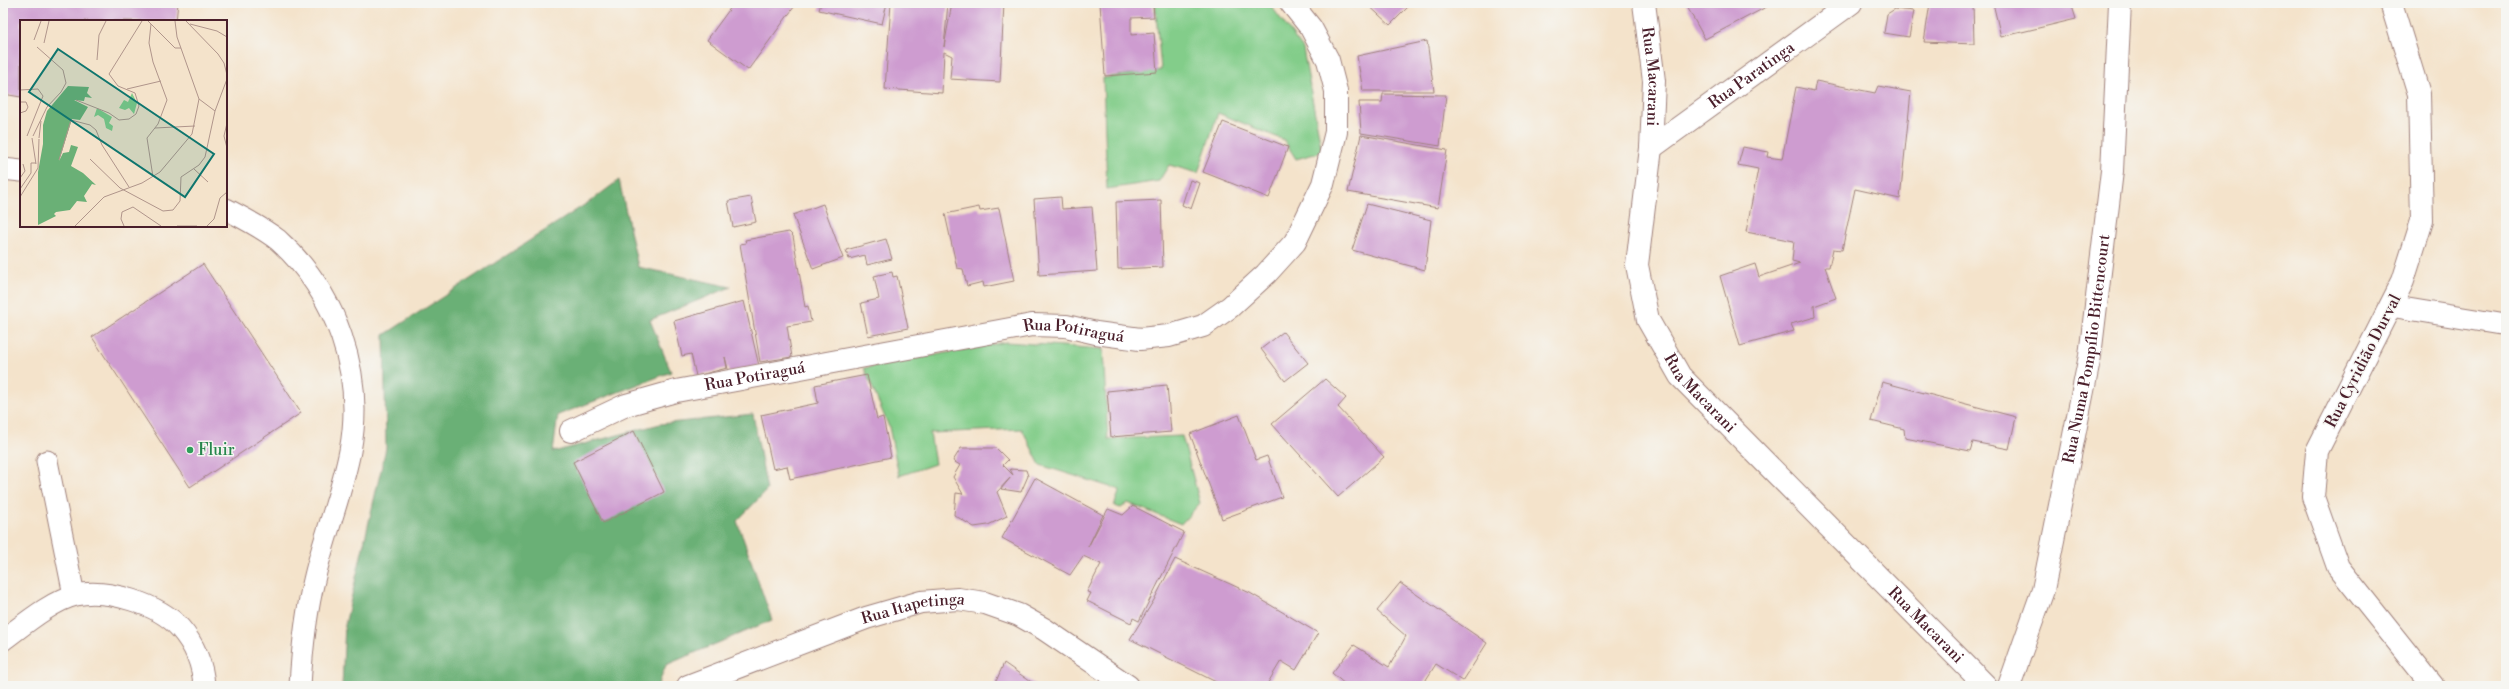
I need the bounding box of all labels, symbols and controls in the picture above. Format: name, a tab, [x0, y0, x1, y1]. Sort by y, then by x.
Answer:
inset map	[20, 20, 227, 227]
street label: Rua Macarani	[1637, 26, 1664, 127]
street label: Rua Paratinga	[1704, 37, 1799, 113]
street label: Rua Numa Pompílio Bittencourt	[2059, 233, 2114, 465]
street label: Rua Cyridião Durval	[2321, 291, 2405, 431]
street label: Rua Potiraguá	[1022, 315, 1126, 347]
street label: Rua Macarani	[1659, 350, 1740, 437]
street label: Rua Potiraguá	[703, 357, 808, 395]
place label: Fluir	[198, 440, 235, 460]
marker: Fluir	[185, 445, 195, 455]
street label: Rua Macarani	[1884, 582, 1968, 668]
street label: Rua Itapetinga	[859, 589, 967, 629]

